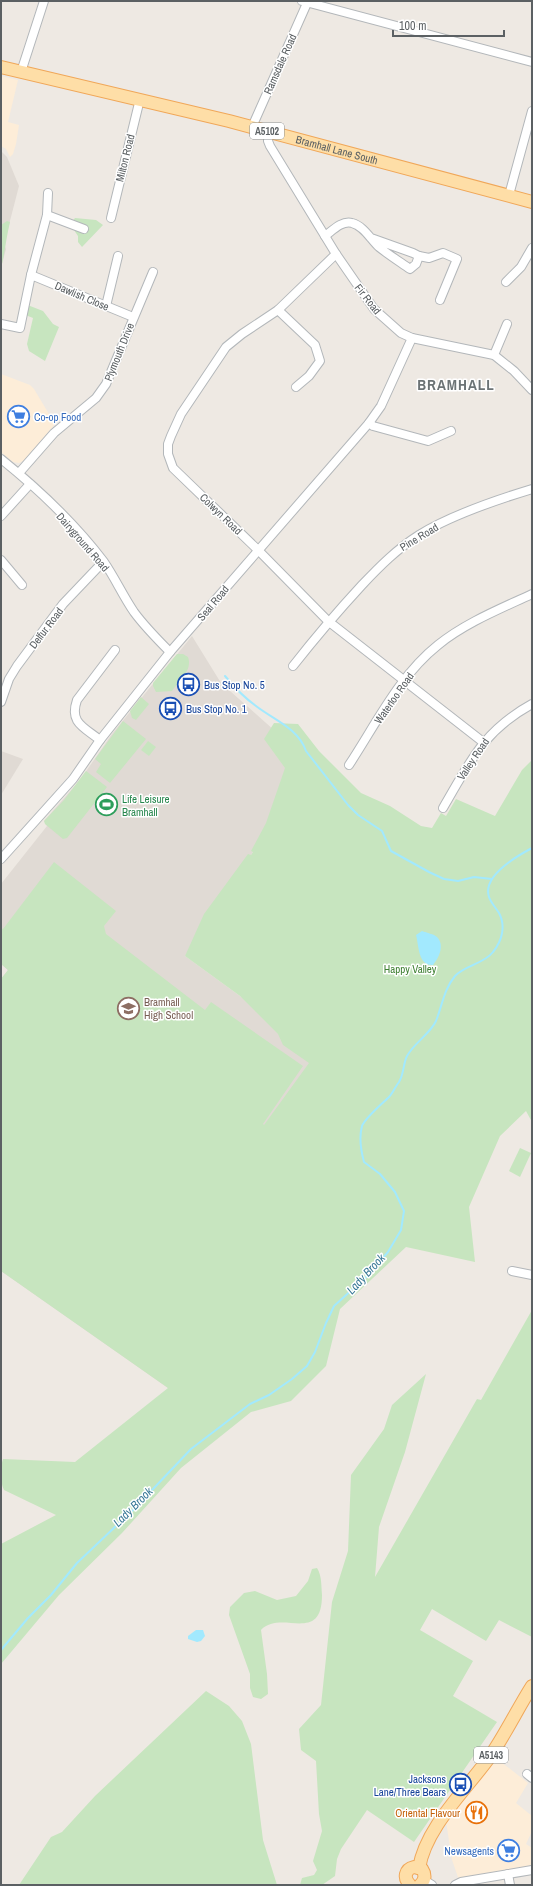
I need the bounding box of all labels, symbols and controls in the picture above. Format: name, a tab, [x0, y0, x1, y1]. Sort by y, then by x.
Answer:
scale bar	[393, 12, 504, 38]
text: 100 m	[399, 18, 426, 34]
street label: Ramsdale Road	[260, 32, 300, 96]
road number: A5102	[250, 123, 284, 139]
street label: Bramhall Lane South	[294, 132, 380, 168]
street label: Milton Road	[112, 133, 138, 183]
street label: Dawlish Close	[53, 278, 111, 314]
street label: Fir Road	[352, 281, 384, 317]
street label: Plymouth Drive	[101, 321, 137, 383]
district label: BRAMHALL	[417, 374, 495, 395]
supermarket icon: Co-op Food	[5, 404, 31, 430]
place label: Co-op Food	[34, 410, 81, 424]
street label: Colwyn Road	[197, 490, 245, 538]
street label: Dairyground Road	[54, 510, 112, 574]
street label: Pine Road	[397, 520, 441, 554]
street label: Seal Road	[194, 582, 232, 624]
street label: Delfur Road	[26, 605, 66, 651]
street label: Waterloo Road	[371, 669, 417, 727]
bus stop icon: Bus Stop No. 5	[176, 672, 202, 698]
place label: Bus Stop No. 5	[204, 678, 265, 692]
bus stop icon: Bus Stop No. 1	[157, 696, 183, 722]
place label: Bus Stop No. 1	[186, 702, 247, 716]
street label: Valley Road	[454, 735, 492, 783]
sports icon: Life Leisure Bramhall	[93, 792, 119, 818]
place label: Life Leisure Bramhall	[122, 792, 170, 819]
park label: Happy Valley	[384, 962, 437, 976]
school or university icon: Bramhall High School	[115, 995, 141, 1021]
place label: Bramhall High School	[144, 995, 193, 1022]
water label: Lady Brook	[343, 1250, 390, 1298]
water label: Lady Brook	[110, 1483, 157, 1530]
road number: A5143	[474, 1747, 508, 1763]
place label: Jacksons Lane/Three Bears	[374, 1772, 446, 1799]
bus stop icon: Jacksons Lane/Three Bears	[448, 1772, 474, 1798]
restaurant icon: Oriental Flavour	[463, 1800, 489, 1826]
place label: Oriental Flavour	[395, 1806, 460, 1820]
supermarket icon: Newsagents	[496, 1838, 522, 1864]
place label: Newsagents	[444, 1844, 494, 1858]

